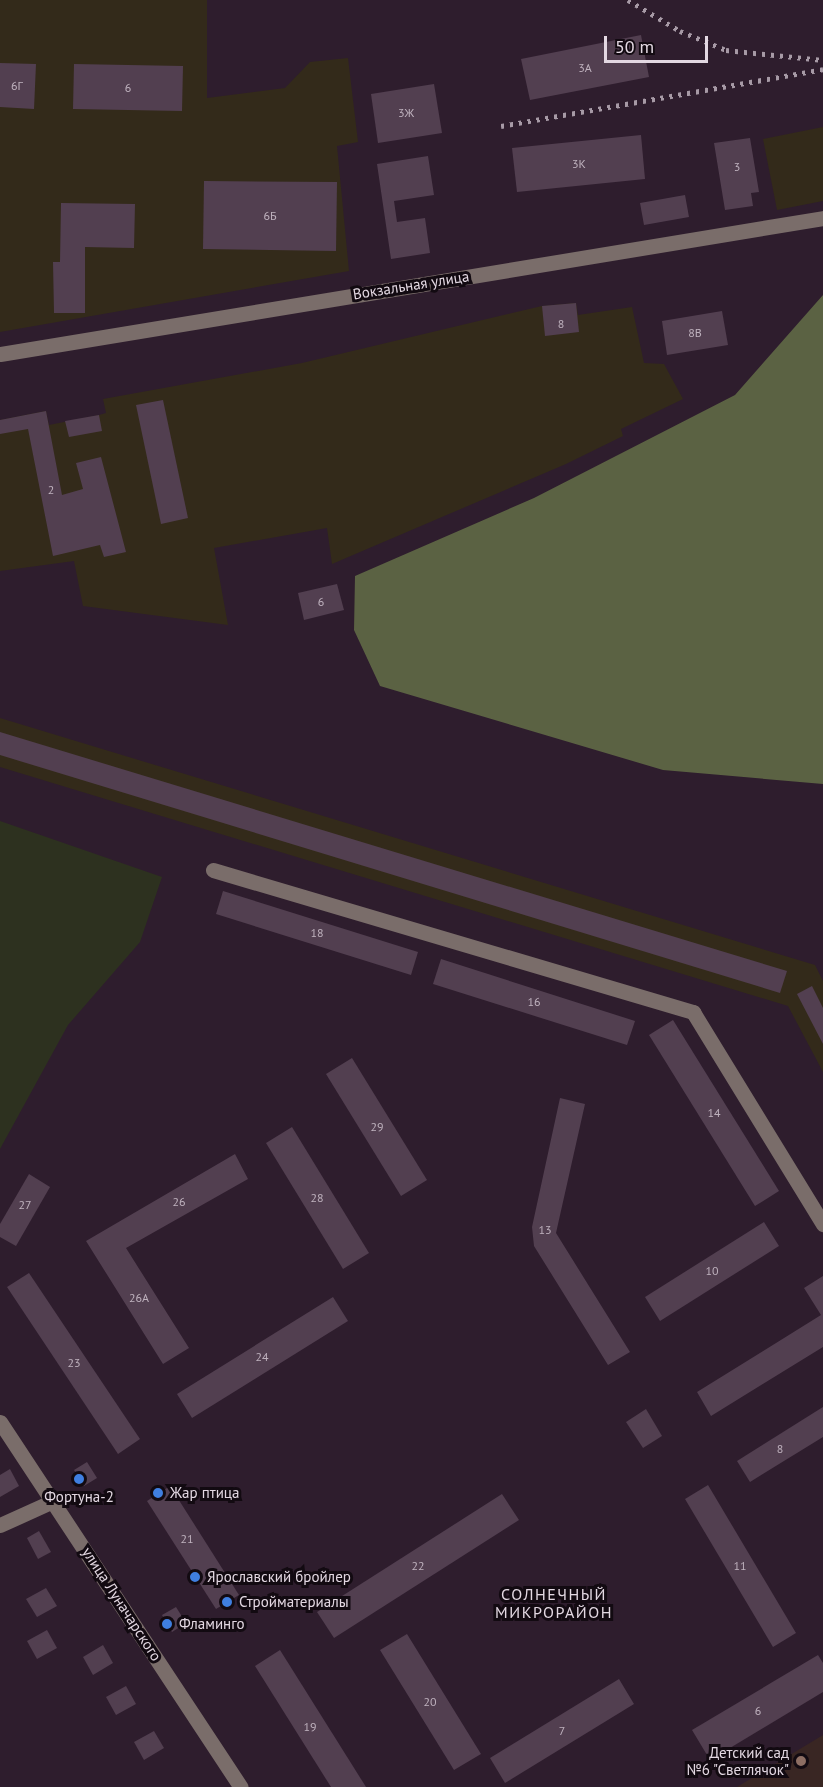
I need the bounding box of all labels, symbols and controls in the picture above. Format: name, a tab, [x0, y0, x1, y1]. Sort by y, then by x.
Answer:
scale bar	[607, 24, 710, 62]
text: 50 m	[615, 35, 654, 58]
house number: 3А	[578, 61, 592, 75]
house number: 6Г	[11, 79, 23, 93]
house number: 6	[125, 81, 131, 95]
house number: 3Ж	[398, 106, 414, 120]
house number: 3К	[572, 157, 586, 171]
house number: 3	[734, 160, 740, 174]
house number: 6Б	[263, 209, 277, 223]
street label: Вокзальная улица	[352, 267, 470, 303]
house number: 8	[558, 317, 564, 331]
house number: 8В	[688, 326, 702, 340]
house number: 2	[48, 483, 54, 497]
house number: 6	[318, 595, 324, 609]
house number: 18	[310, 926, 324, 940]
house number: 16	[527, 995, 541, 1009]
house number: 14	[707, 1106, 721, 1120]
house number: 29	[370, 1120, 384, 1134]
house number: 28	[310, 1191, 324, 1205]
house number: 26	[172, 1195, 186, 1209]
house number: 27	[18, 1198, 32, 1212]
house number: 13	[538, 1223, 552, 1237]
house number: 10	[705, 1264, 719, 1278]
house number: 26А	[129, 1291, 149, 1305]
house number: 24	[255, 1350, 269, 1364]
house number: 23	[67, 1356, 81, 1370]
house number: 8	[777, 1442, 783, 1456]
marker: Фортуна-2	[72, 1472, 86, 1486]
place label: Жар птица	[170, 1484, 239, 1502]
marker: Жар птица	[151, 1486, 165, 1500]
place label: Фортуна-2	[44, 1488, 114, 1506]
house number: 21	[180, 1532, 194, 1546]
street label: улица Луначарского	[78, 1544, 166, 1664]
house number: 22	[411, 1559, 425, 1573]
house number: 11	[733, 1559, 747, 1573]
place label: Ярославский бройлер	[207, 1568, 351, 1586]
marker: Ярославский бройлер	[188, 1570, 202, 1584]
district label: СОЛНЕЧНЫЙ МИКРОРАЙОН	[495, 1584, 613, 1622]
place label: Стройматериалы	[239, 1593, 349, 1611]
marker: Стройматериалы	[220, 1595, 234, 1609]
place label: Фламинго	[179, 1615, 245, 1633]
marker: Фламинго	[160, 1617, 174, 1631]
house number: 20	[423, 1695, 437, 1709]
house number: 6	[755, 1704, 761, 1718]
house number: 19	[303, 1720, 317, 1734]
house number: 7	[559, 1724, 565, 1738]
place label: Детский сад №6 "Светлячок"	[685, 1743, 789, 1778]
marker: Детский сад №6 "Светлячок"	[794, 1754, 808, 1768]

